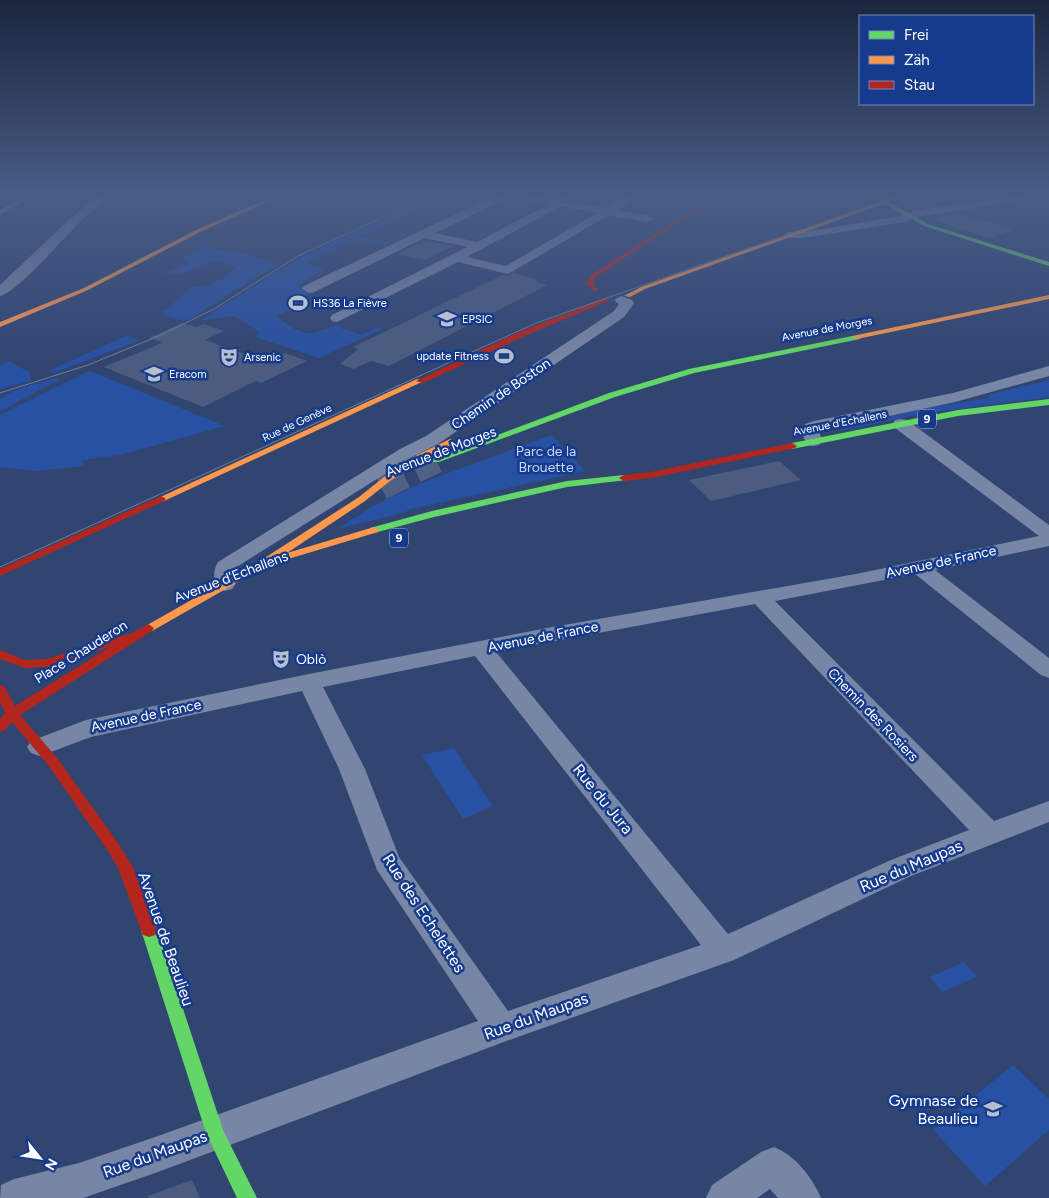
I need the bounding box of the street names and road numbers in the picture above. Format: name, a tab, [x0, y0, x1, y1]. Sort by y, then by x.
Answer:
street label: Avenue de Morges	[781, 314, 873, 344]
street label: Chemin de Boston	[448, 355, 554, 433]
street label: Rue de Genève	[260, 401, 334, 445]
street label: Avenue d'Echallens	[792, 408, 888, 438]
road number: 9	[918, 409, 936, 428]
street label: Avenue de Morges	[383, 423, 499, 481]
road number: 9	[390, 528, 408, 548]
street label: Avenue de France	[884, 542, 998, 582]
street label: Avenue d'Echallens	[172, 547, 290, 607]
street label: Place Chauderon	[31, 617, 131, 687]
street label: Avenue de France	[486, 618, 600, 656]
street label: Chemin des Rosiers	[824, 665, 922, 765]
street label: Avenue de France	[89, 696, 203, 736]
street label: Rue du Jura	[569, 760, 637, 838]
street label: Rue du Maupas	[857, 836, 965, 896]
street label: Rue des Echelettes	[379, 850, 469, 976]
street label: Avenue de Beaulieu	[134, 869, 198, 1009]
street label: Rue du Maupas	[481, 988, 591, 1044]
street label: Rue du Maupas	[100, 1126, 210, 1182]

